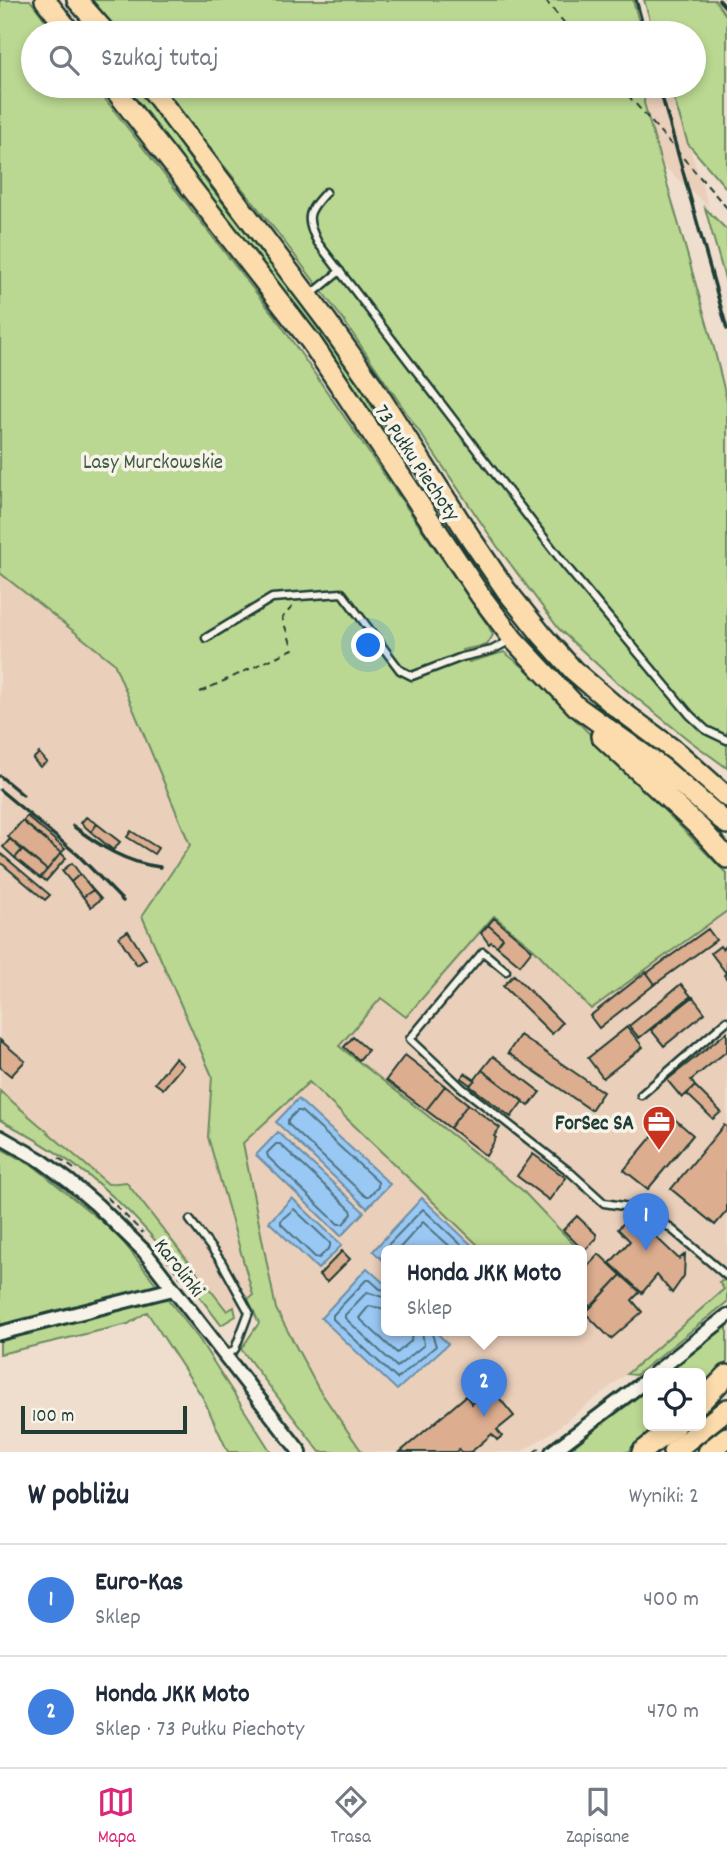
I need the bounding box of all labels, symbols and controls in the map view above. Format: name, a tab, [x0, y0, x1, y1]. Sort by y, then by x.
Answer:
search box	[21, 21, 706, 98]
icon: search	[45, 41, 83, 79]
text: Szukaj tutaj	[101, 41, 219, 78]
street label: 73 Pułku Piechoty	[365, 399, 466, 528]
park label: Lasy Murckowskie	[83, 449, 223, 479]
your location	[351, 628, 385, 662]
office icon: ForSec SA	[640, 1103, 678, 1152]
place label: ForSec SA	[555, 1110, 634, 1140]
pin: 1	[623, 1193, 669, 1251]
street label: Karolinki	[145, 1233, 210, 1305]
popup	[381, 1245, 587, 1336]
text: Honda JKK Moto	[407, 1256, 561, 1293]
text: Sklep	[407, 1293, 452, 1326]
pin: 2	[461, 1359, 507, 1417]
map controls	[643, 1368, 706, 1431]
button: locate	[643, 1368, 706, 1431]
scale bar	[21, 1403, 187, 1435]
text: 100 m	[32, 1404, 74, 1431]
text: W pobliżu	[28, 1476, 129, 1519]
text: Wyniki: 2	[629, 1481, 699, 1514]
text: Euro-Kas	[95, 1565, 183, 1602]
text: 1	[48, 1584, 54, 1617]
text: 400 m	[643, 1584, 699, 1617]
text: Sklep	[95, 1602, 141, 1635]
text: Honda JKK Moto	[95, 1677, 250, 1714]
text: 2	[46, 1696, 56, 1729]
text: 470 m	[647, 1696, 699, 1729]
text: Sklep · 73 Pułku Piechoty	[95, 1714, 304, 1747]
tab: Mapa	[97, 1783, 135, 1852]
tab: Trasa	[330, 1783, 371, 1852]
tab: Zapisane	[566, 1783, 629, 1852]

